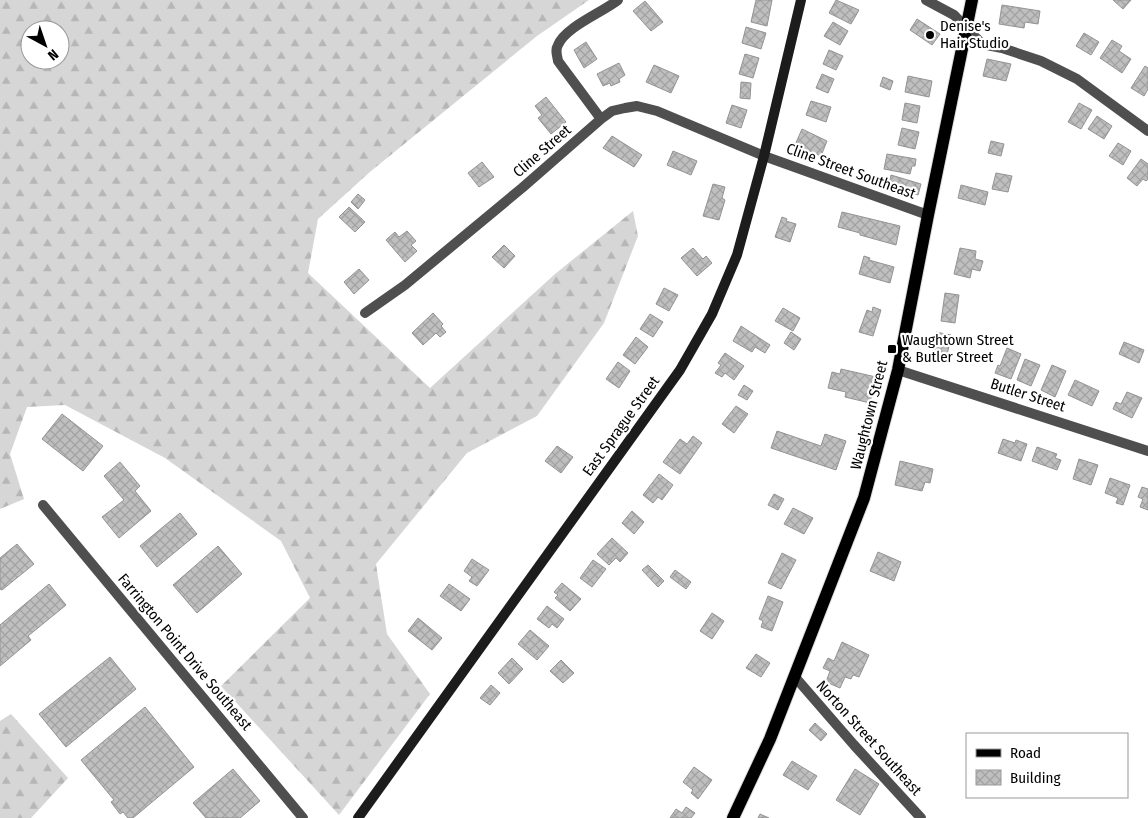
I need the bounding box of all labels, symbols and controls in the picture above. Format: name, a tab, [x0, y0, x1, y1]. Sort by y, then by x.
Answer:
place label: Denise's Hair Studio	[940, 17, 1009, 52]
north arrow	[20, 20, 70, 70]
marker: Denise's Hair Studio	[924, 29, 936, 41]
text: N	[44, 45, 62, 64]
street label: Cline Street	[509, 121, 575, 181]
street label: Cline Street Southeast	[784, 139, 918, 203]
place label: Waughtown Street & Butler Street	[902, 331, 1014, 366]
marker: Waughtown Street & Butler Street	[886, 343, 898, 355]
street label: Waughtown Street	[847, 359, 891, 471]
street label: East Sprague Street	[579, 373, 663, 479]
street label: Butler Street	[988, 374, 1068, 416]
street label: Farrington Point Drive Southeast	[114, 570, 256, 734]
street label: Norton Street Southeast	[813, 677, 925, 799]
legend	[966, 733, 1128, 798]
text: Road	[1010, 744, 1041, 762]
text: Building	[1010, 769, 1061, 787]

